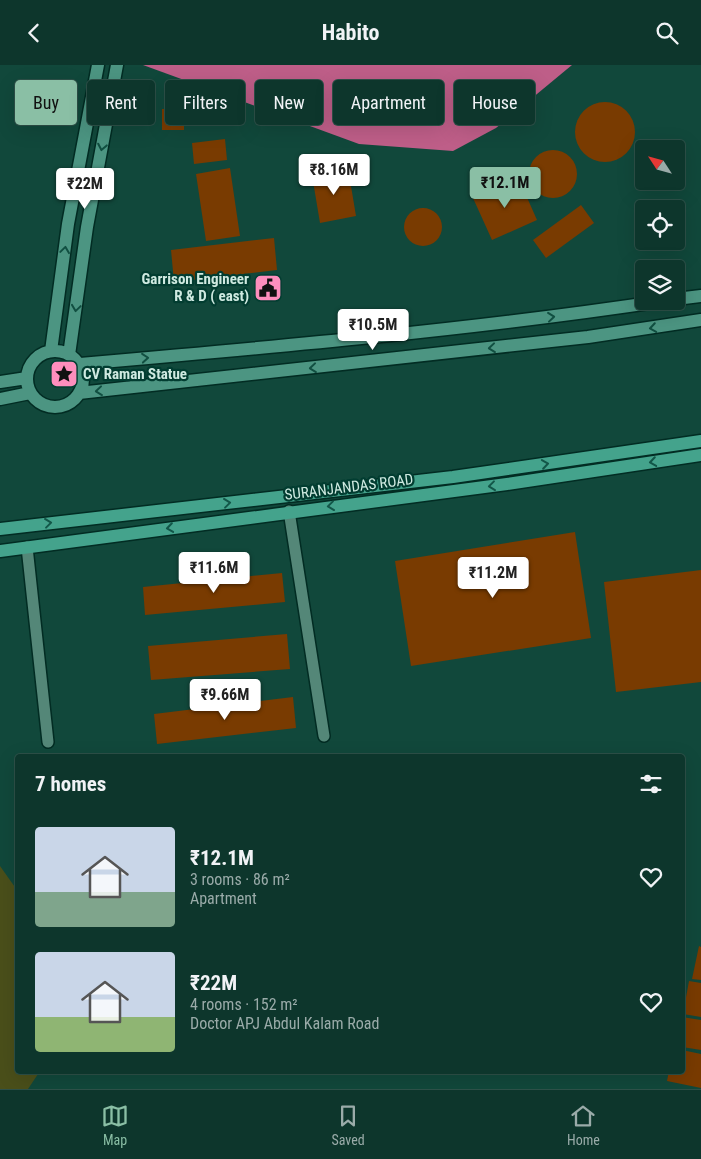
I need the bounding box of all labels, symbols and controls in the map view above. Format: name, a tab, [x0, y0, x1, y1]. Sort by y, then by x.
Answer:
icon: back	[20, 19, 48, 47]
icon: search	[653, 19, 681, 47]
text: Habito	[322, 20, 379, 45]
chip: Buy	[15, 80, 77, 125]
chip: Rent	[87, 80, 155, 125]
chip: Filters	[165, 80, 245, 125]
chip: New	[255, 80, 323, 125]
chip: Apartment	[333, 80, 444, 125]
chip: House	[454, 80, 535, 125]
north arrow	[635, 140, 685, 190]
map controls	[635, 140, 685, 310]
one-way arrow	[97, 143, 107, 152]
pin: ₹8.16M	[293, 153, 375, 196]
text: ₹8.16M	[310, 160, 358, 179]
pin: ₹22M	[55, 167, 115, 210]
pin: ₹12.1M	[464, 167, 546, 209]
text: ₹12.1M	[481, 173, 529, 192]
text: ₹22M	[67, 174, 103, 193]
button: locate	[635, 200, 685, 250]
one-way arrow	[59, 246, 70, 254]
button: layers	[635, 260, 685, 310]
place label: Garrison Engineer R & D ( east)	[142, 270, 249, 305]
public building icon: Garrison Engineer R & D ( east)	[253, 273, 283, 303]
one-way arrow	[71, 304, 82, 312]
pin: ₹10.5M	[332, 309, 414, 351]
one-way arrow	[547, 312, 555, 323]
text: ₹10.5M	[349, 315, 397, 334]
one-way arrow	[648, 322, 657, 332]
one-way arrow	[487, 342, 495, 353]
one-way arrow	[141, 353, 149, 364]
place icon: CV Raman Statue	[49, 359, 79, 389]
one-way arrow	[308, 362, 316, 373]
place label: CV Raman Statue	[83, 365, 187, 383]
one-way arrow	[95, 385, 103, 396]
one-way arrow	[648, 456, 657, 466]
one-way arrow	[541, 459, 549, 469]
street label: SURANJANDAS ROAD	[284, 470, 414, 504]
one-way arrow	[488, 480, 496, 491]
one-way arrow	[224, 498, 232, 509]
one-way arrow	[326, 500, 334, 511]
one-way arrow	[45, 518, 53, 529]
one-way arrow	[165, 522, 174, 532]
pin: ₹11.6M	[173, 551, 255, 594]
pin: ₹11.2M	[452, 557, 534, 599]
text: ₹11.6M	[190, 558, 238, 577]
text: ₹11.2M	[469, 563, 517, 582]
pin: ₹9.66M	[184, 679, 266, 721]
text: ₹9.66M	[201, 685, 249, 704]
icon: filters	[637, 770, 665, 798]
text: 7 homes	[35, 772, 106, 796]
text: ₹12.1M	[190, 846, 254, 870]
icon: home	[75, 847, 135, 907]
icon: heart	[637, 863, 665, 891]
text: 3 rooms · 86 m²	[190, 870, 290, 889]
text: Apartment	[190, 889, 257, 908]
text: ₹22M	[190, 971, 237, 995]
icon: home	[75, 972, 135, 1032]
icon: heart	[637, 988, 665, 1016]
text: 4 rooms · 152 m²	[190, 995, 298, 1014]
text: Doctor APJ Abdul Kalam Road	[190, 1014, 379, 1033]
tab: Map	[101, 1102, 129, 1148]
tab: Saved	[331, 1102, 365, 1148]
tab: Home	[567, 1102, 600, 1148]

